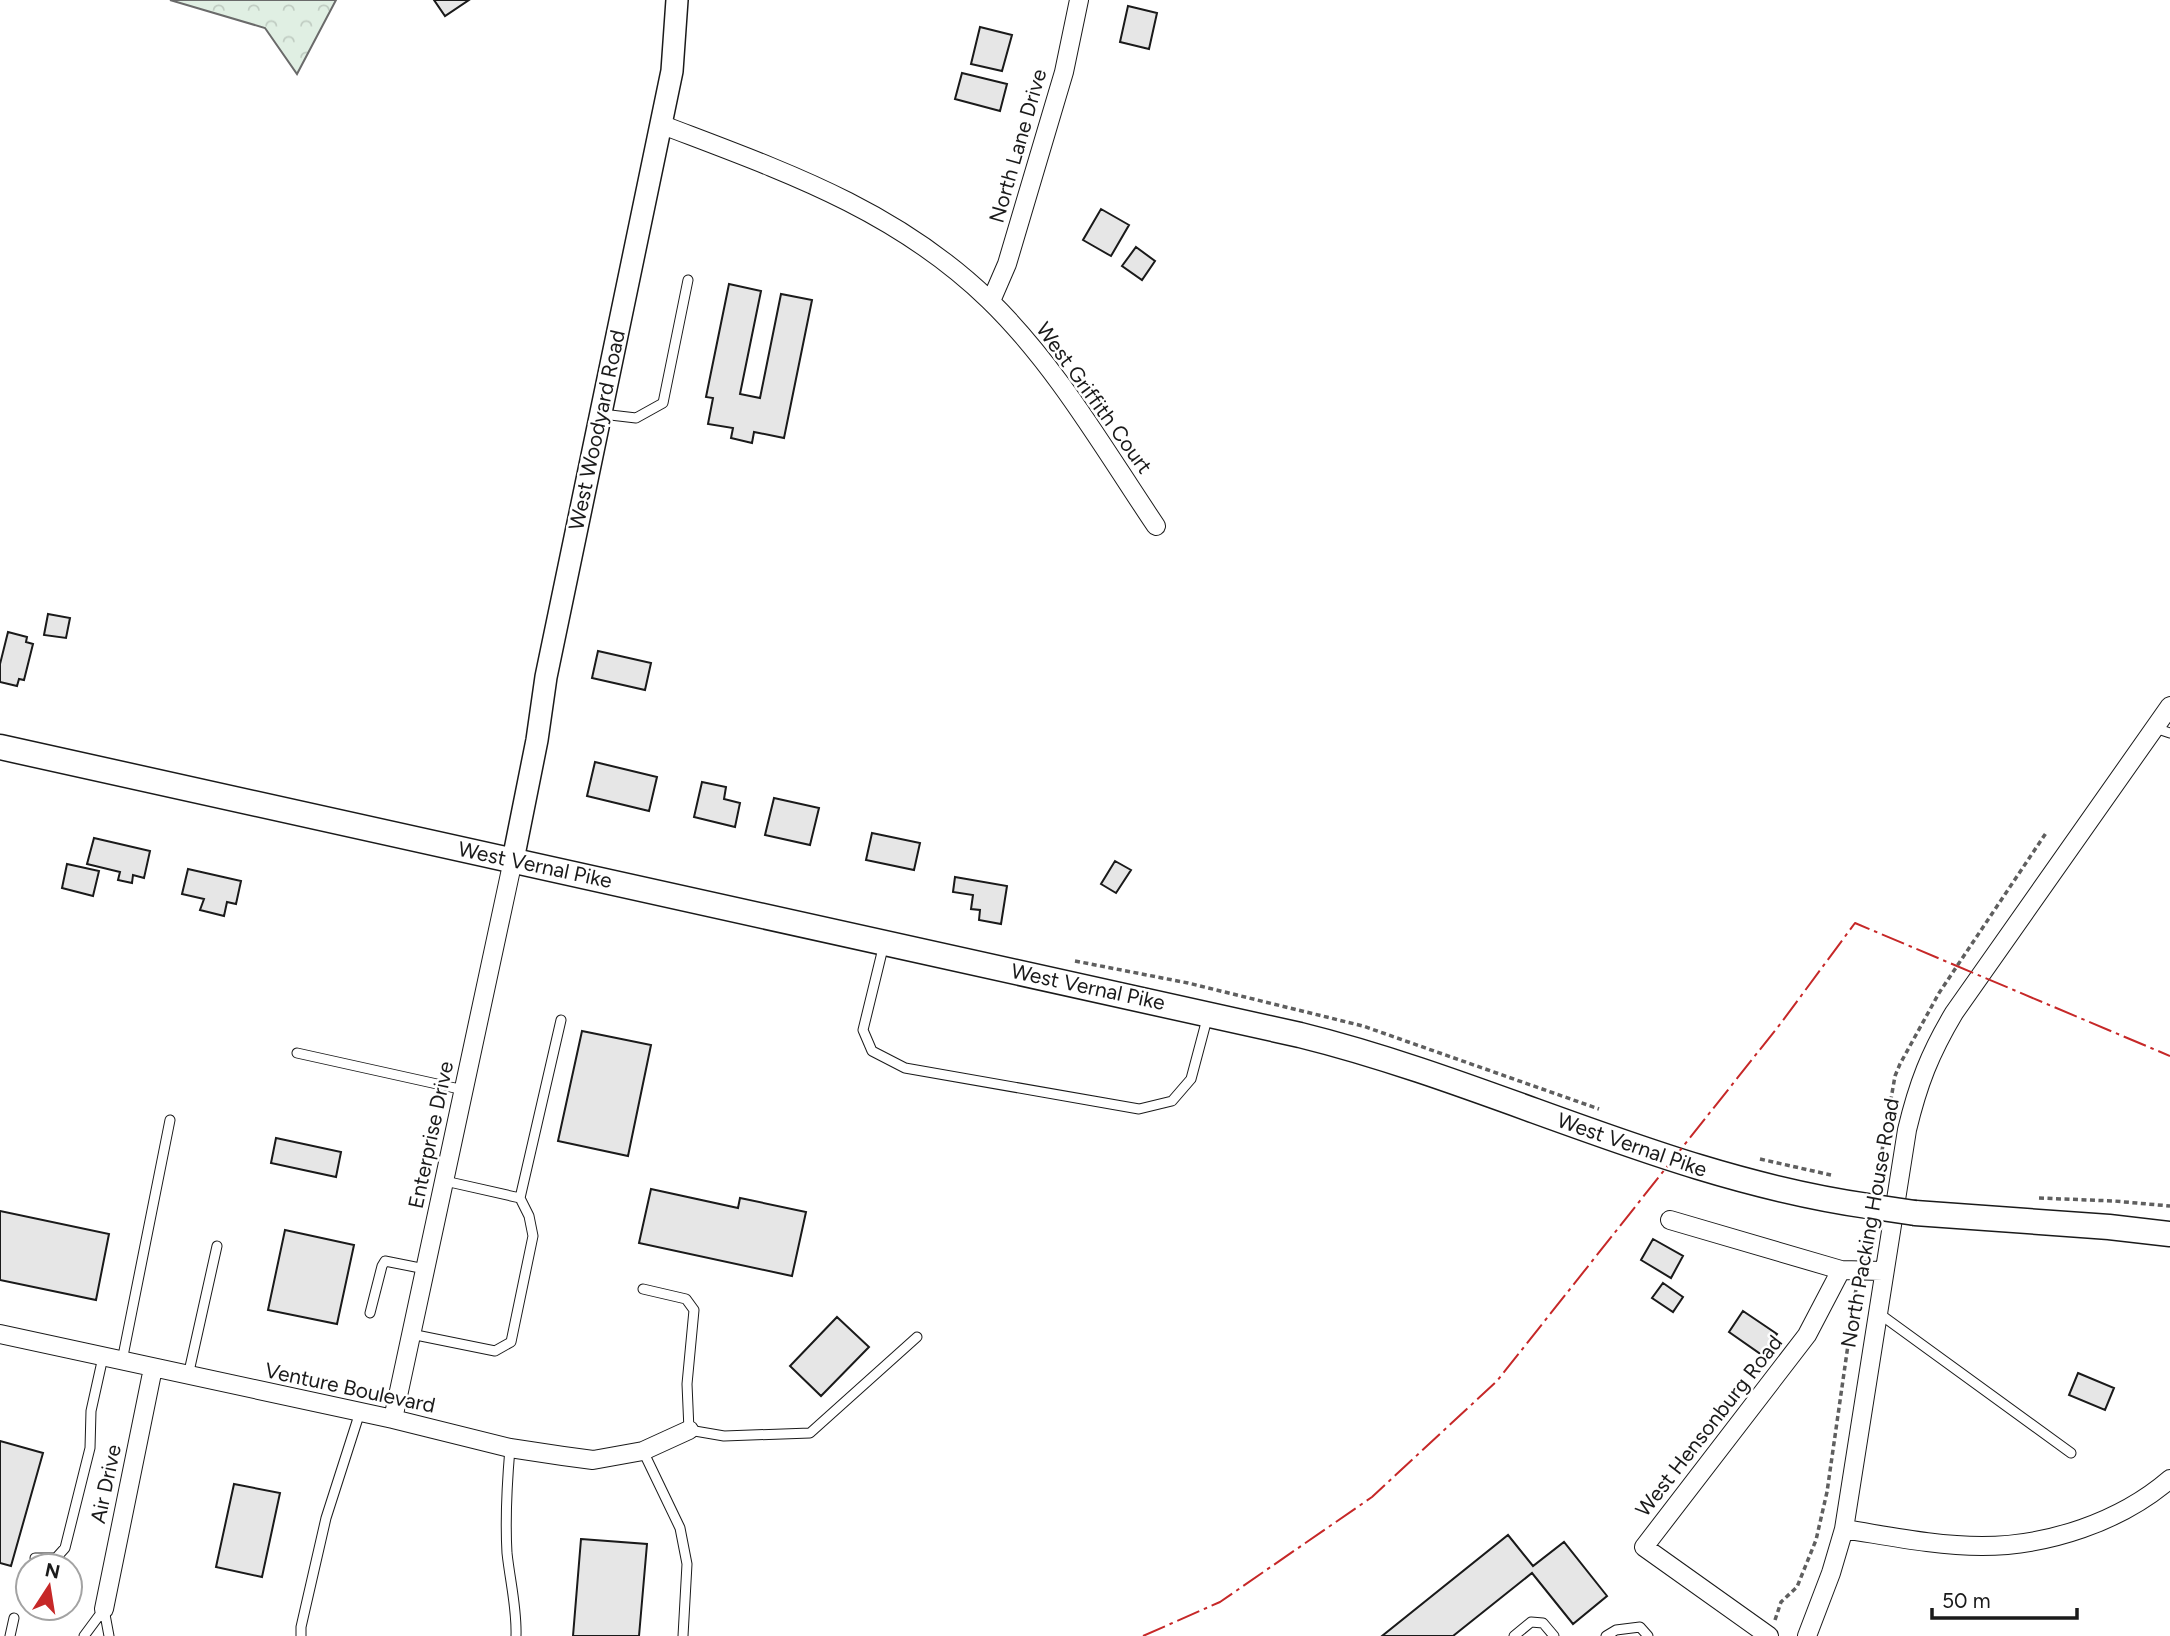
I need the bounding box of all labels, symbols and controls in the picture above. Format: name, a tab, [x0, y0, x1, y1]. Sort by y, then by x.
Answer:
street label: North Lane Drive	[984, 66, 1051, 226]
street label: West Griffith Court	[1031, 317, 1158, 478]
street label: West Woodyard Road	[563, 327, 630, 532]
street label: West Vernal Pike	[456, 836, 614, 893]
street label: West Vernal Pike	[1009, 958, 1167, 1015]
street label: Enterprise Drive	[403, 1059, 458, 1211]
street label: North Packing House Road	[1835, 1096, 1904, 1350]
street label: West Vernal Pike	[1554, 1107, 1710, 1182]
street label: West Hensonburg Road	[1630, 1330, 1787, 1521]
street label: Venture Boulevard	[263, 1357, 438, 1418]
street label: Air Drive	[85, 1442, 126, 1526]
north arrow	[14, 1552, 84, 1622]
text: N	[43, 1558, 62, 1584]
scale bar	[1932, 1576, 2077, 1620]
text: 50 m	[1942, 1588, 1991, 1613]

